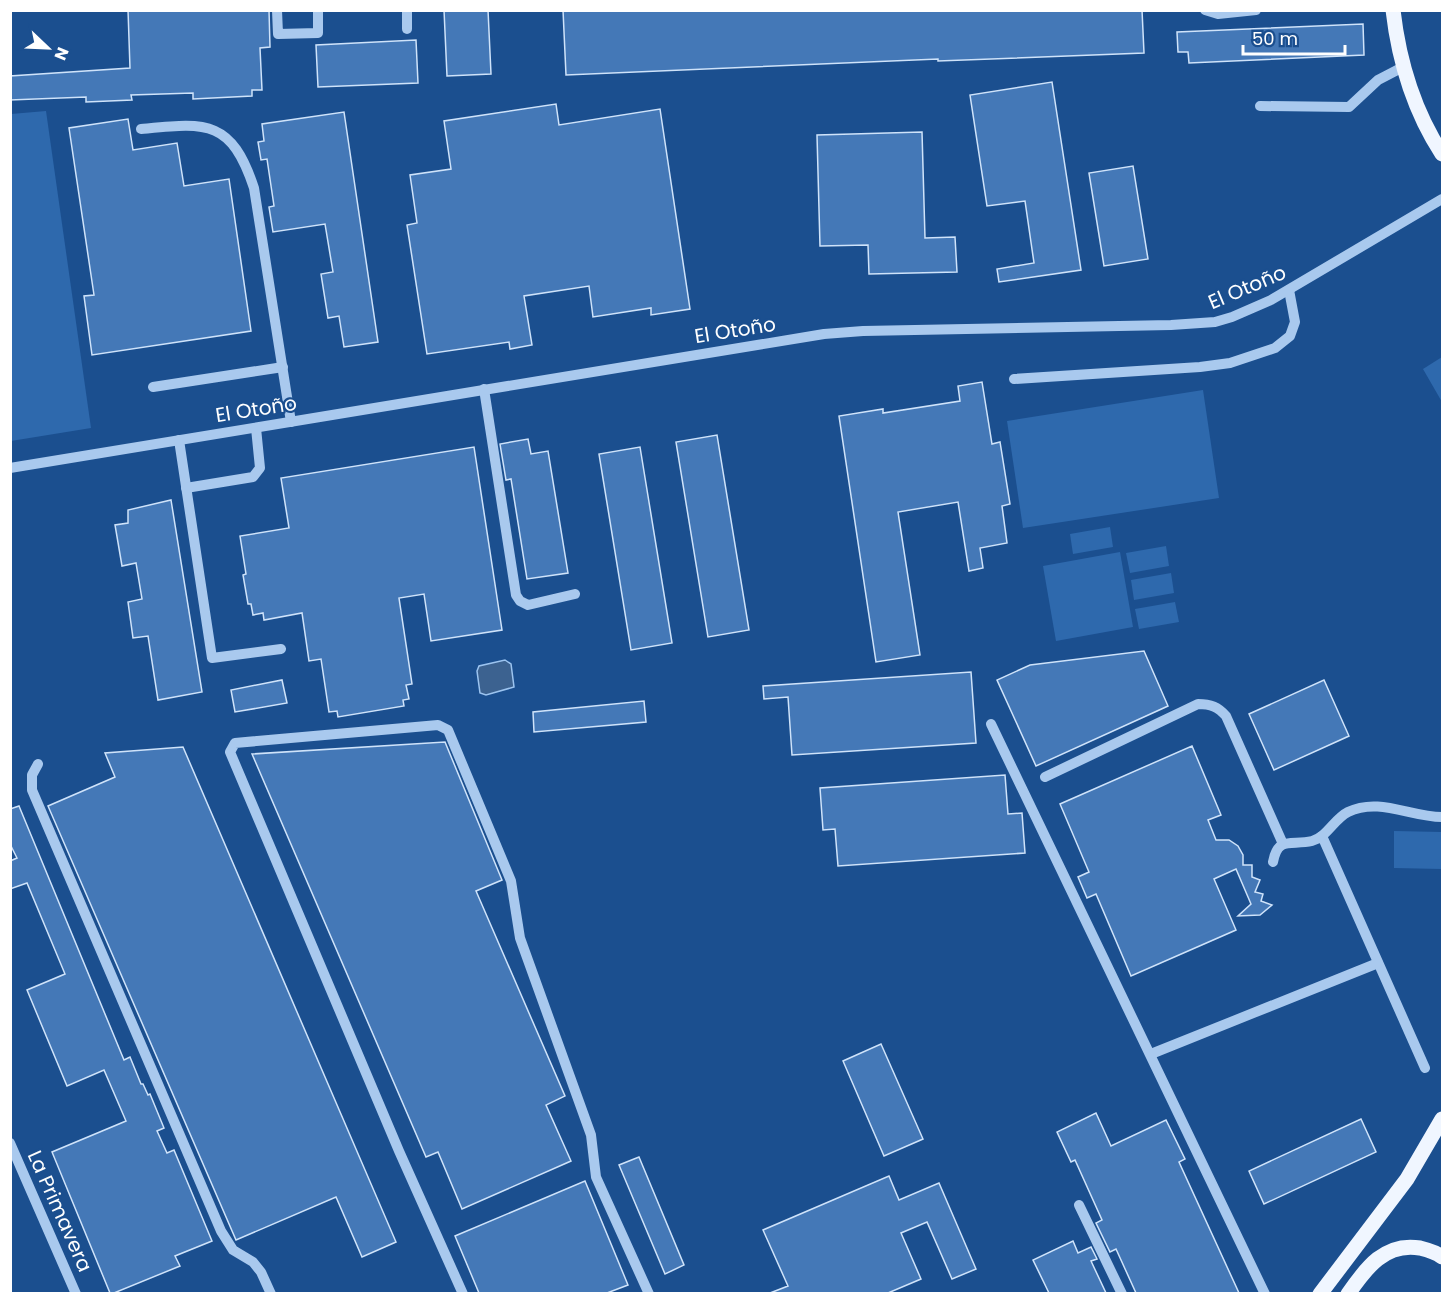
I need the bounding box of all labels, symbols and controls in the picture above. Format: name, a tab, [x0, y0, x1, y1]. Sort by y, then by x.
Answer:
north arrow	[18, 18, 78, 78]
scale bar	[1243, 18, 1345, 56]
text: 50 m	[1252, 26, 1298, 51]
text: N	[48, 44, 74, 64]
street label: El Otoño	[1204, 258, 1290, 316]
street label: El Otoño	[692, 310, 778, 350]
street label: El Otoño	[213, 389, 299, 429]
street label: La Primavera	[21, 1146, 99, 1276]

